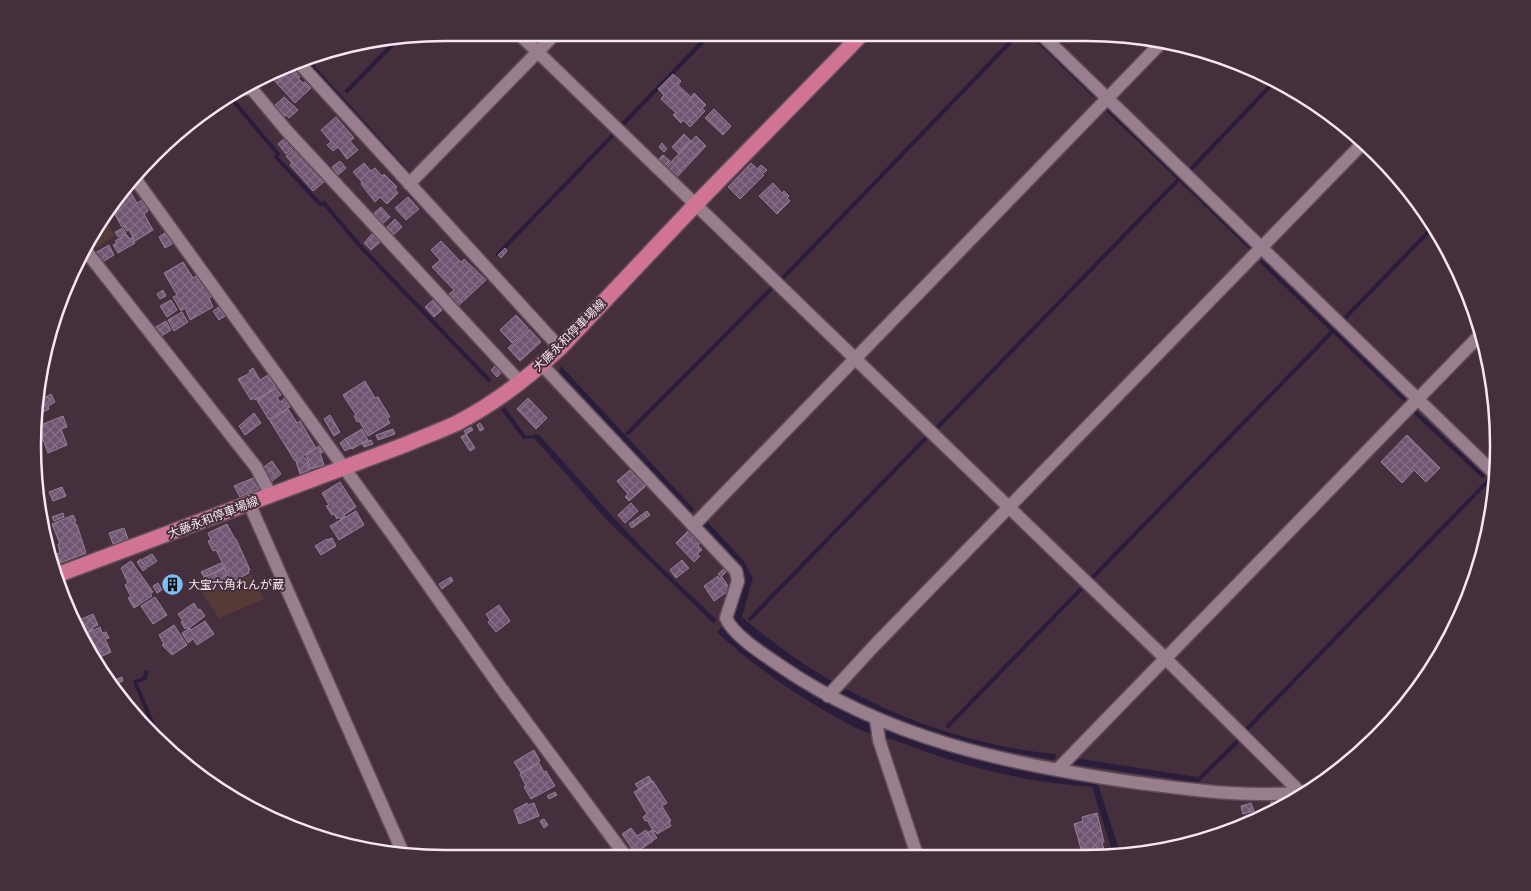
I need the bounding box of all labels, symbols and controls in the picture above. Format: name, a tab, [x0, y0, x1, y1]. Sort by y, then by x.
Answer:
street label: 大藤永和停車場線	[529, 295, 609, 375]
street label: 大藤永和停車場線	[165, 492, 261, 542]
building icon: 大宝六角れんが蔵	[160, 572, 184, 596]
place label: 大宝六角れんが蔵	[188, 576, 284, 593]

